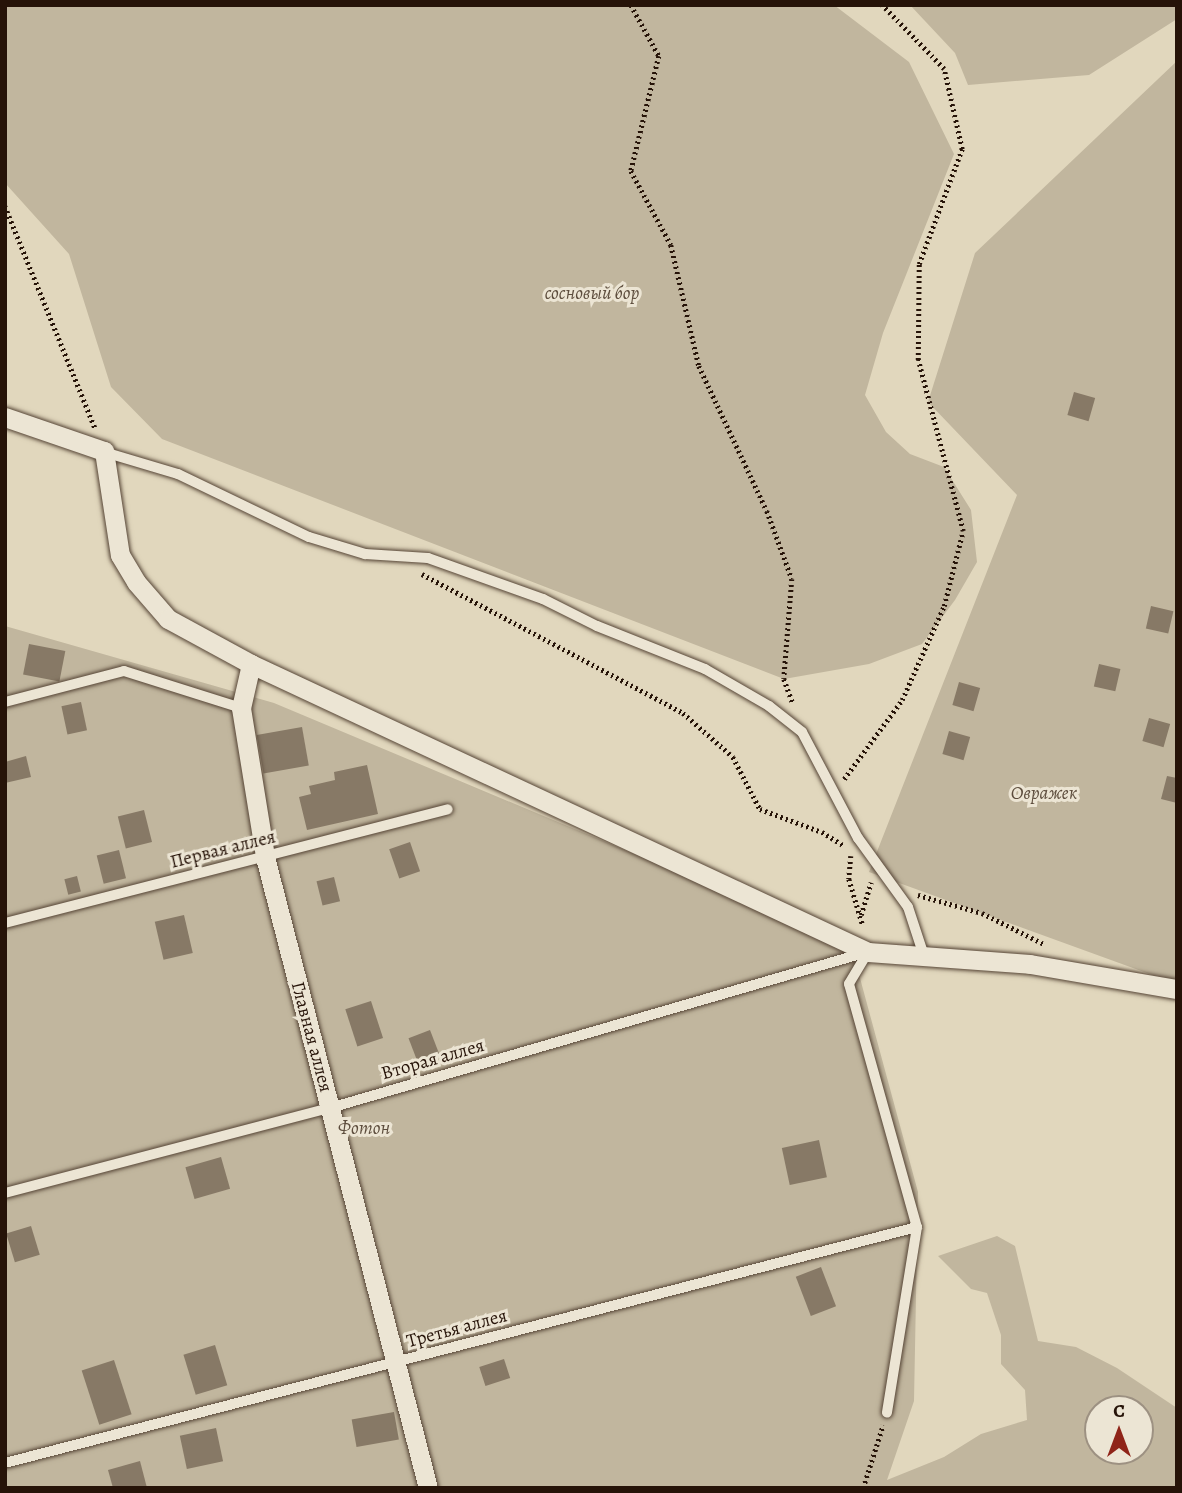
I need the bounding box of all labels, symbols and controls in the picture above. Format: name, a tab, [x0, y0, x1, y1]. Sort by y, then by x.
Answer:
park label: сосновый бор	[545, 283, 639, 305]
park label: Овражек	[1011, 783, 1077, 805]
street label: Первая аллея	[168, 826, 278, 874]
street label: Главная аллея	[285, 979, 337, 1095]
street label: Вторая аллея	[379, 1034, 487, 1086]
park label: Фотон	[338, 1118, 390, 1140]
street label: Третья аллея	[404, 1305, 510, 1353]
north arrow	[1084, 1395, 1154, 1465]
text: С	[1113, 1398, 1125, 1424]

